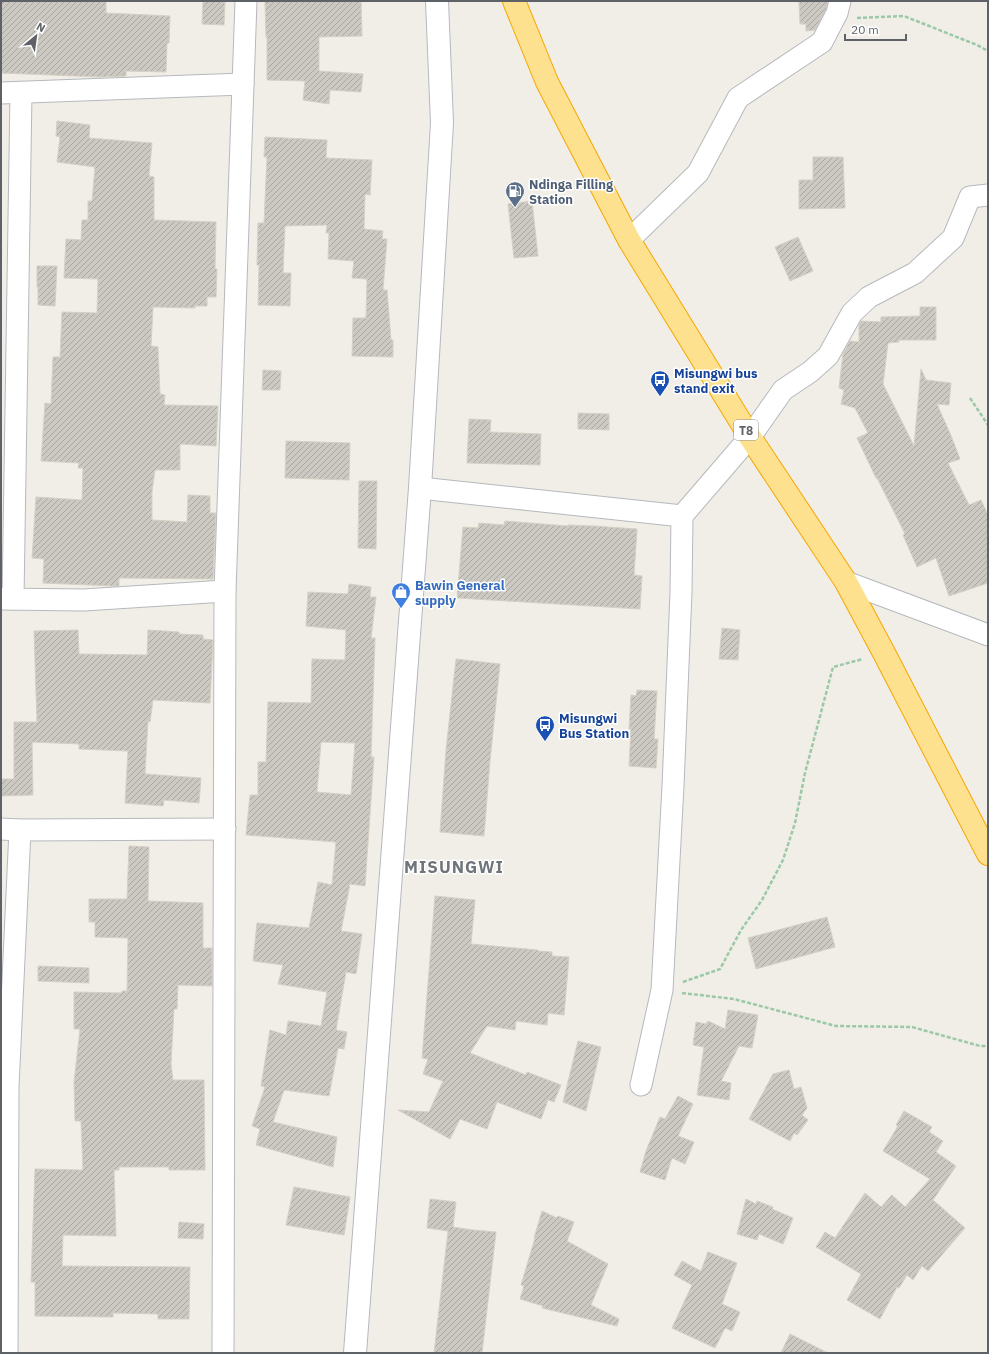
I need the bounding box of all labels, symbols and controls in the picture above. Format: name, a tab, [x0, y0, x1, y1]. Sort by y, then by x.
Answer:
north arrow	[16, 16, 56, 56]
scale bar	[845, 16, 906, 42]
text: N	[34, 19, 48, 35]
text: 20 m	[851, 22, 879, 37]
place label: Ndinga Filling Station	[529, 176, 614, 208]
fuel station icon: Ndinga Filling Station	[504, 180, 526, 208]
place label: Misungwi bus stand exit	[674, 365, 758, 397]
bus stop icon: Misungwi bus stand exit	[649, 369, 671, 397]
road number: T8	[734, 420, 758, 440]
place label: Bawin General supply	[415, 577, 505, 609]
shop icon: Bawin General supply	[390, 581, 412, 609]
place label: Misungwi Bus Station	[559, 710, 629, 742]
bus stop icon: Misungwi Bus Station	[534, 714, 556, 742]
district label: MISUNGWI	[404, 856, 504, 878]

